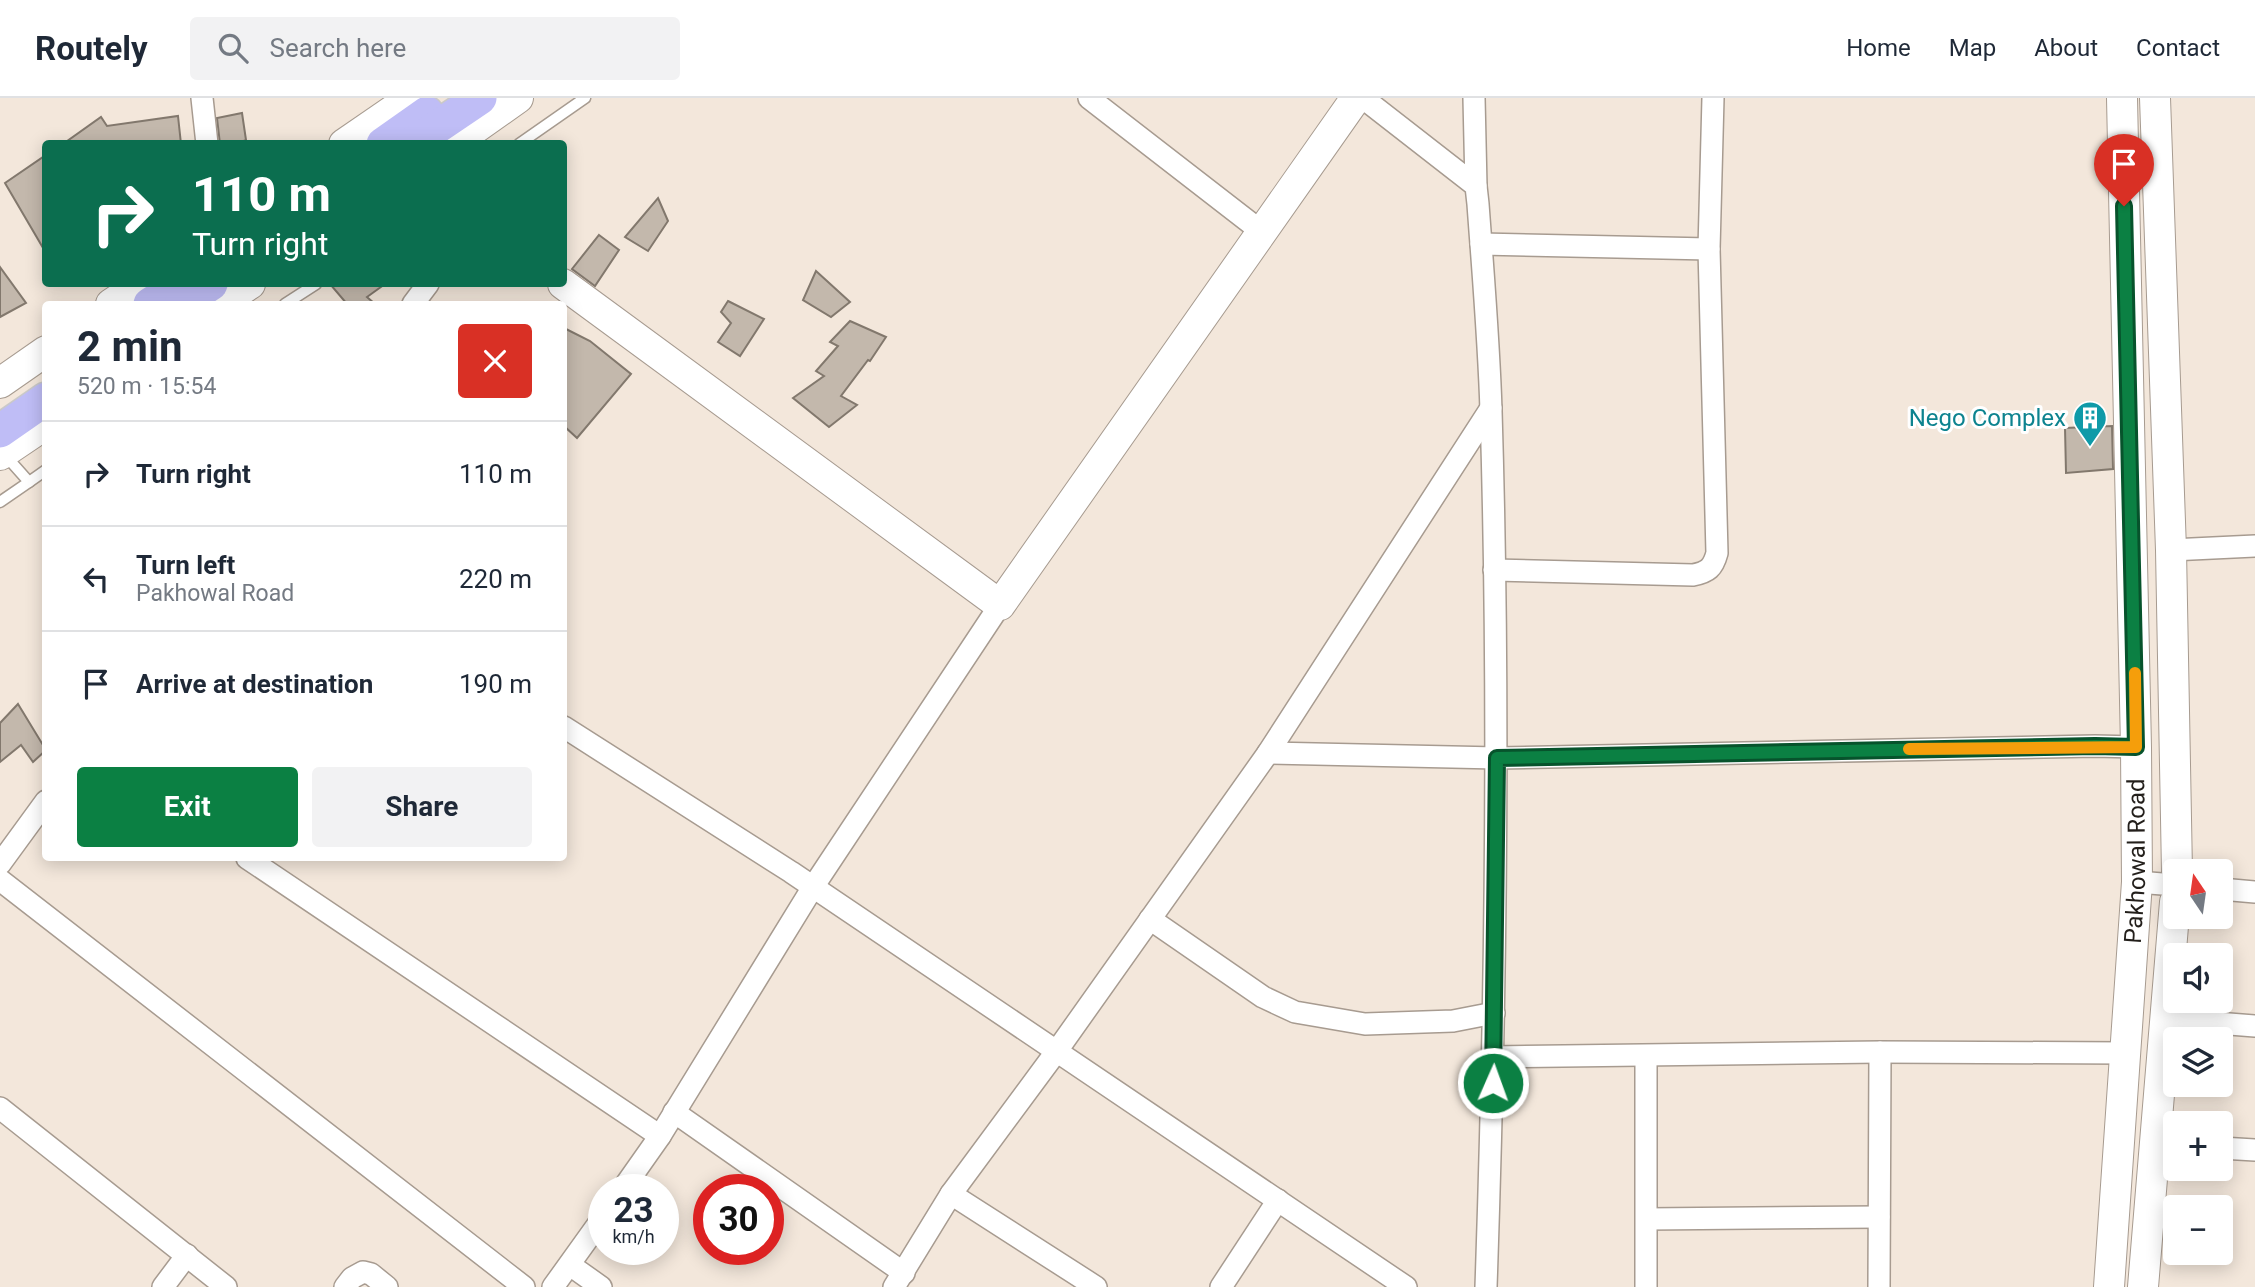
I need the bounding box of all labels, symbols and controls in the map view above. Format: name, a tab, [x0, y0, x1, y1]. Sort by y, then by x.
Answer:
search box	[190, 17, 680, 80]
text: Routely	[35, 29, 148, 68]
icon: search	[214, 29, 252, 67]
text: Search here	[270, 33, 406, 63]
text: Home	[1846, 34, 1911, 62]
text: Map	[1949, 34, 1996, 62]
text: About	[2034, 34, 2098, 62]
text: Contact	[2136, 34, 2220, 62]
pin	[2094, 134, 2154, 206]
icon: arrive	[2105, 145, 2143, 183]
text: 110 m	[192, 166, 331, 223]
icon: right	[77, 168, 168, 259]
text: Turn right	[192, 225, 328, 263]
text: 2 min	[77, 322, 183, 371]
button: close	[458, 324, 532, 398]
text: 520 m · 15:54	[77, 373, 216, 400]
building icon: Nego Complex	[2071, 399, 2109, 448]
place label: Nego Complex	[1909, 404, 2066, 432]
icon: right	[77, 455, 115, 493]
text: Turn right	[136, 459, 251, 489]
text: 110 m	[459, 459, 532, 489]
text: Turn left	[136, 550, 235, 580]
icon: left	[77, 560, 115, 598]
text: 220 m	[459, 564, 532, 594]
text: Pakhowal Road	[136, 580, 294, 607]
icon: arrive	[77, 665, 115, 703]
text: Arrive at destination	[136, 669, 373, 699]
text: 190 m	[459, 669, 532, 699]
button: Exit	[77, 767, 298, 847]
button: Share	[312, 767, 532, 847]
street label: Pakhowal Road	[2119, 778, 2151, 944]
north arrow	[2163, 859, 2233, 929]
map controls	[2163, 859, 2233, 1265]
button: sound	[2163, 943, 2233, 1013]
button: layers	[2163, 1027, 2233, 1097]
position arrow	[1456, 1046, 1530, 1120]
button: +	[2163, 1111, 2233, 1181]
speed limit sign: 30	[693, 1174, 784, 1265]
text: 23	[613, 1190, 654, 1231]
button: −	[2163, 1195, 2233, 1265]
text: km/h	[612, 1226, 655, 1247]

